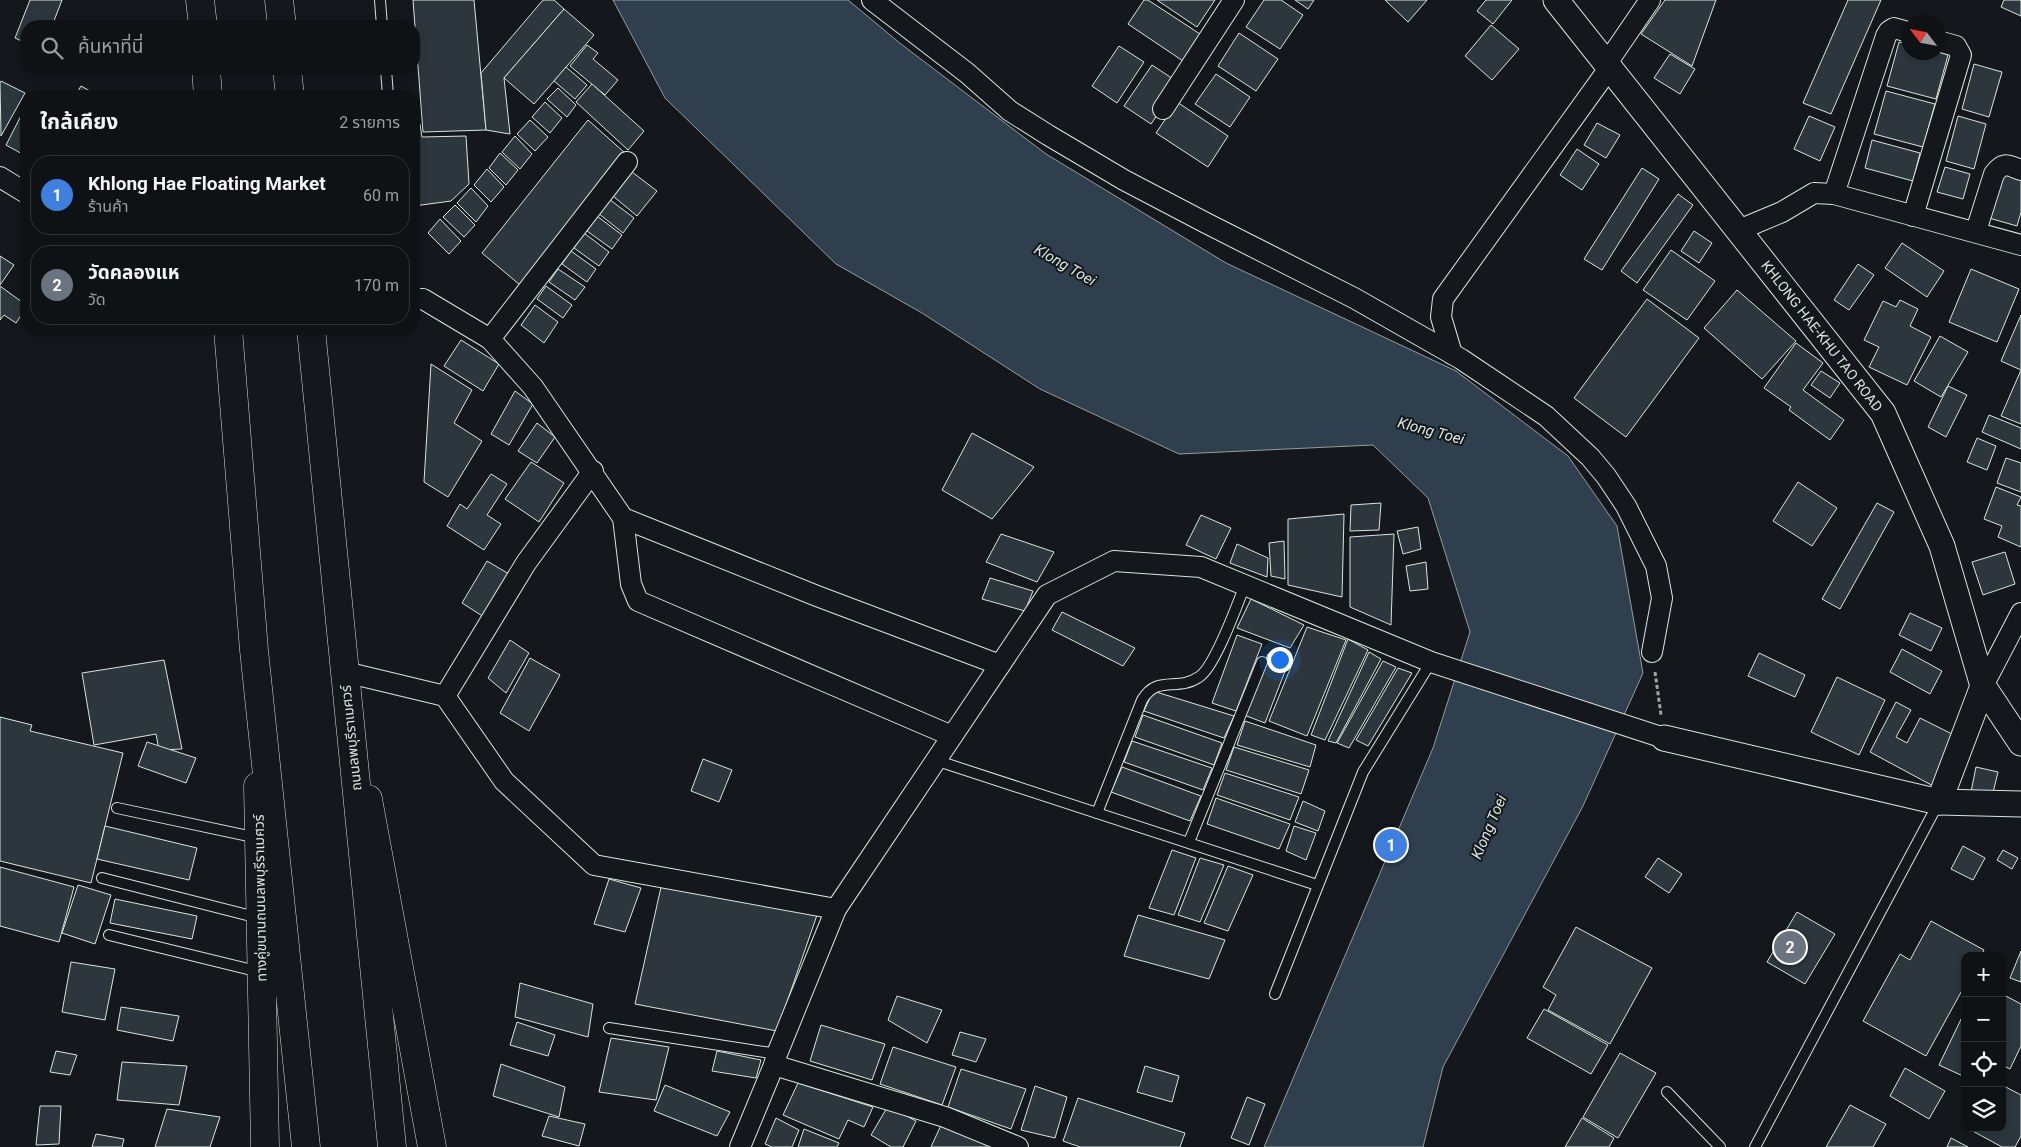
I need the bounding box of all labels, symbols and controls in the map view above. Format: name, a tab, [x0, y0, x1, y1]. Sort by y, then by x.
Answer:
north arrow	[1901, 15, 1946, 60]
search box	[20, 20, 420, 75]
icon: search	[38, 34, 66, 62]
text: ค้นหาที่นี่	[78, 35, 143, 58]
text: ใกล้เคียง	[40, 110, 118, 134]
text: 2 รายการ	[339, 113, 400, 132]
text: Khlong Hae Floating Market	[88, 172, 326, 195]
text: 1	[52, 186, 62, 205]
text: 60 m	[363, 186, 399, 205]
text: ร้านค้า	[88, 197, 128, 216]
water label: Klong Toei	[1031, 240, 1099, 290]
street label: KHLONG HAE-KHU TAO ROAD	[1758, 257, 1886, 415]
text: วัดคลองแห	[88, 261, 180, 284]
text: 2	[52, 276, 62, 295]
text: 170 m	[354, 276, 399, 295]
text: วัด	[88, 290, 106, 309]
water label: Klong Toei	[1396, 413, 1467, 449]
your location	[1267, 647, 1293, 673]
street label: ถนนลพบุรีราเมศวร์	[337, 683, 366, 792]
water label: Klong Toei	[1467, 792, 1511, 862]
street label: ทางคู่ขนานถนนลพบุรีราเมศวร์	[251, 814, 270, 982]
pin: 1	[1375, 826, 1407, 864]
pin: 2	[1774, 928, 1806, 966]
map controls	[1961, 952, 2006, 1132]
button: +	[1961, 952, 2006, 997]
button: −	[1961, 997, 2006, 1042]
button: locate	[1961, 1042, 2006, 1087]
button: layers	[1961, 1087, 2006, 1132]

